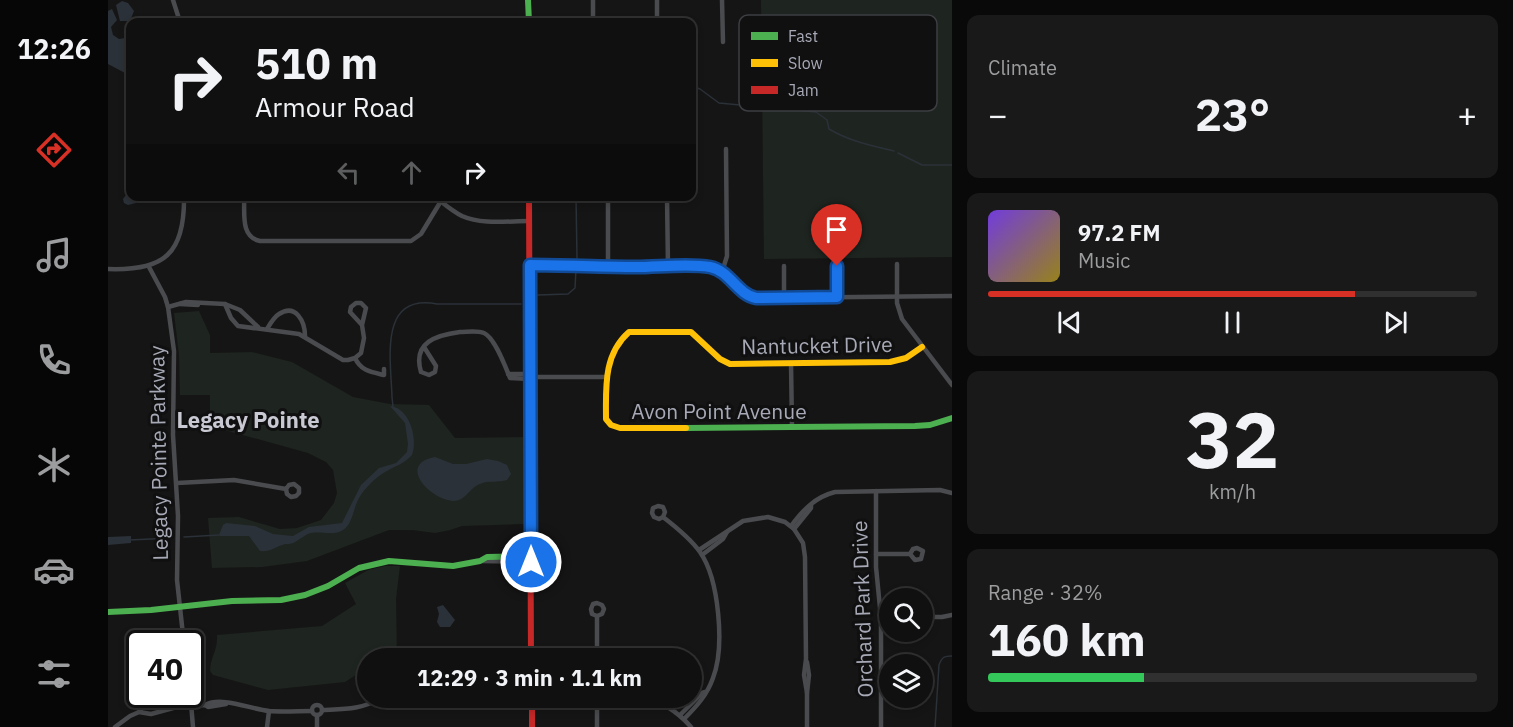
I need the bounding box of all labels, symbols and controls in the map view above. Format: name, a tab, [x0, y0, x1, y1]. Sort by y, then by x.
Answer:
legend	[739, 15, 937, 111]
text: Fast	[788, 26, 818, 46]
text: 12:26	[17, 31, 91, 66]
text: 510 m	[255, 36, 378, 91]
icon: right	[156, 42, 234, 120]
text: Slow	[788, 53, 823, 73]
text: Climate	[988, 54, 1057, 81]
text: Jam	[788, 80, 819, 100]
text: 23°	[1195, 85, 1270, 143]
text: Armour Road	[255, 89, 415, 124]
text: −	[988, 93, 1008, 136]
text: +	[1457, 93, 1477, 136]
icon: directions	[33, 129, 75, 171]
icon: left	[332, 156, 365, 189]
icon: ahead	[395, 156, 428, 189]
icon: right	[458, 156, 491, 189]
pin	[811, 204, 862, 266]
icon: arrive	[820, 213, 853, 246]
text: 97.2 FM	[1078, 218, 1161, 247]
icon: music	[33, 234, 75, 276]
text: Music	[1078, 247, 1130, 274]
icon: previous	[1053, 306, 1086, 339]
icon: pause	[1216, 306, 1249, 339]
icon: next	[1379, 306, 1412, 339]
street label: Nantucket Drive	[741, 330, 893, 360]
icon: phone	[33, 339, 75, 381]
street label: Legacy Pointe Parkway	[142, 345, 174, 561]
text: 32	[1186, 388, 1279, 489]
street label: Avon Point Avenue	[631, 397, 807, 425]
district label: Legacy Pointe	[176, 405, 320, 434]
icon: climate	[33, 444, 75, 486]
text: km/h	[1209, 478, 1256, 505]
street label: Orchard Park Drive	[845, 520, 879, 698]
position arrow	[499, 530, 563, 594]
icon: car	[33, 549, 75, 591]
text: Range · 32%	[988, 579, 1103, 606]
map controls	[879, 588, 933, 708]
button: search	[879, 588, 933, 642]
text: 160 km	[988, 610, 1146, 668]
speed limit sign: 40	[126, 630, 204, 708]
icon: filters	[33, 653, 75, 695]
button: layers	[879, 654, 933, 708]
text: 12:29 · 3 min · 1.1 km	[417, 663, 642, 692]

